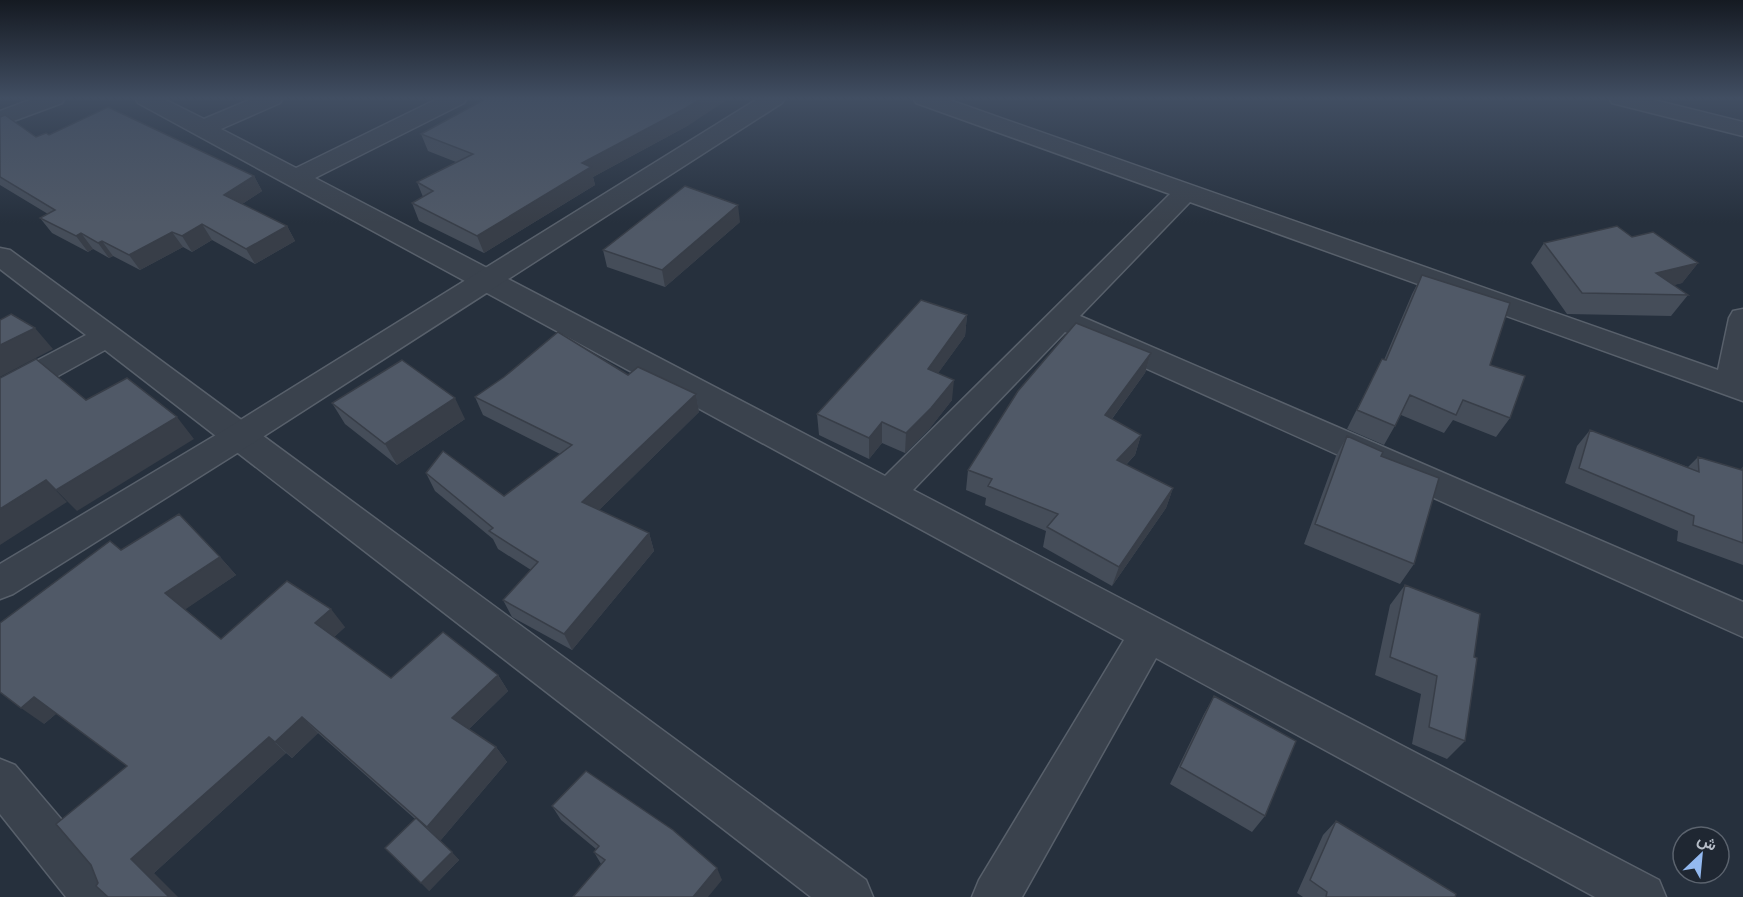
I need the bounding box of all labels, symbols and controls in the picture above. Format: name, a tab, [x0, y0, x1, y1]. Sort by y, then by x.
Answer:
north arrow	[1671, 825, 1731, 885]
text: ش	[1694, 829, 1720, 856]

